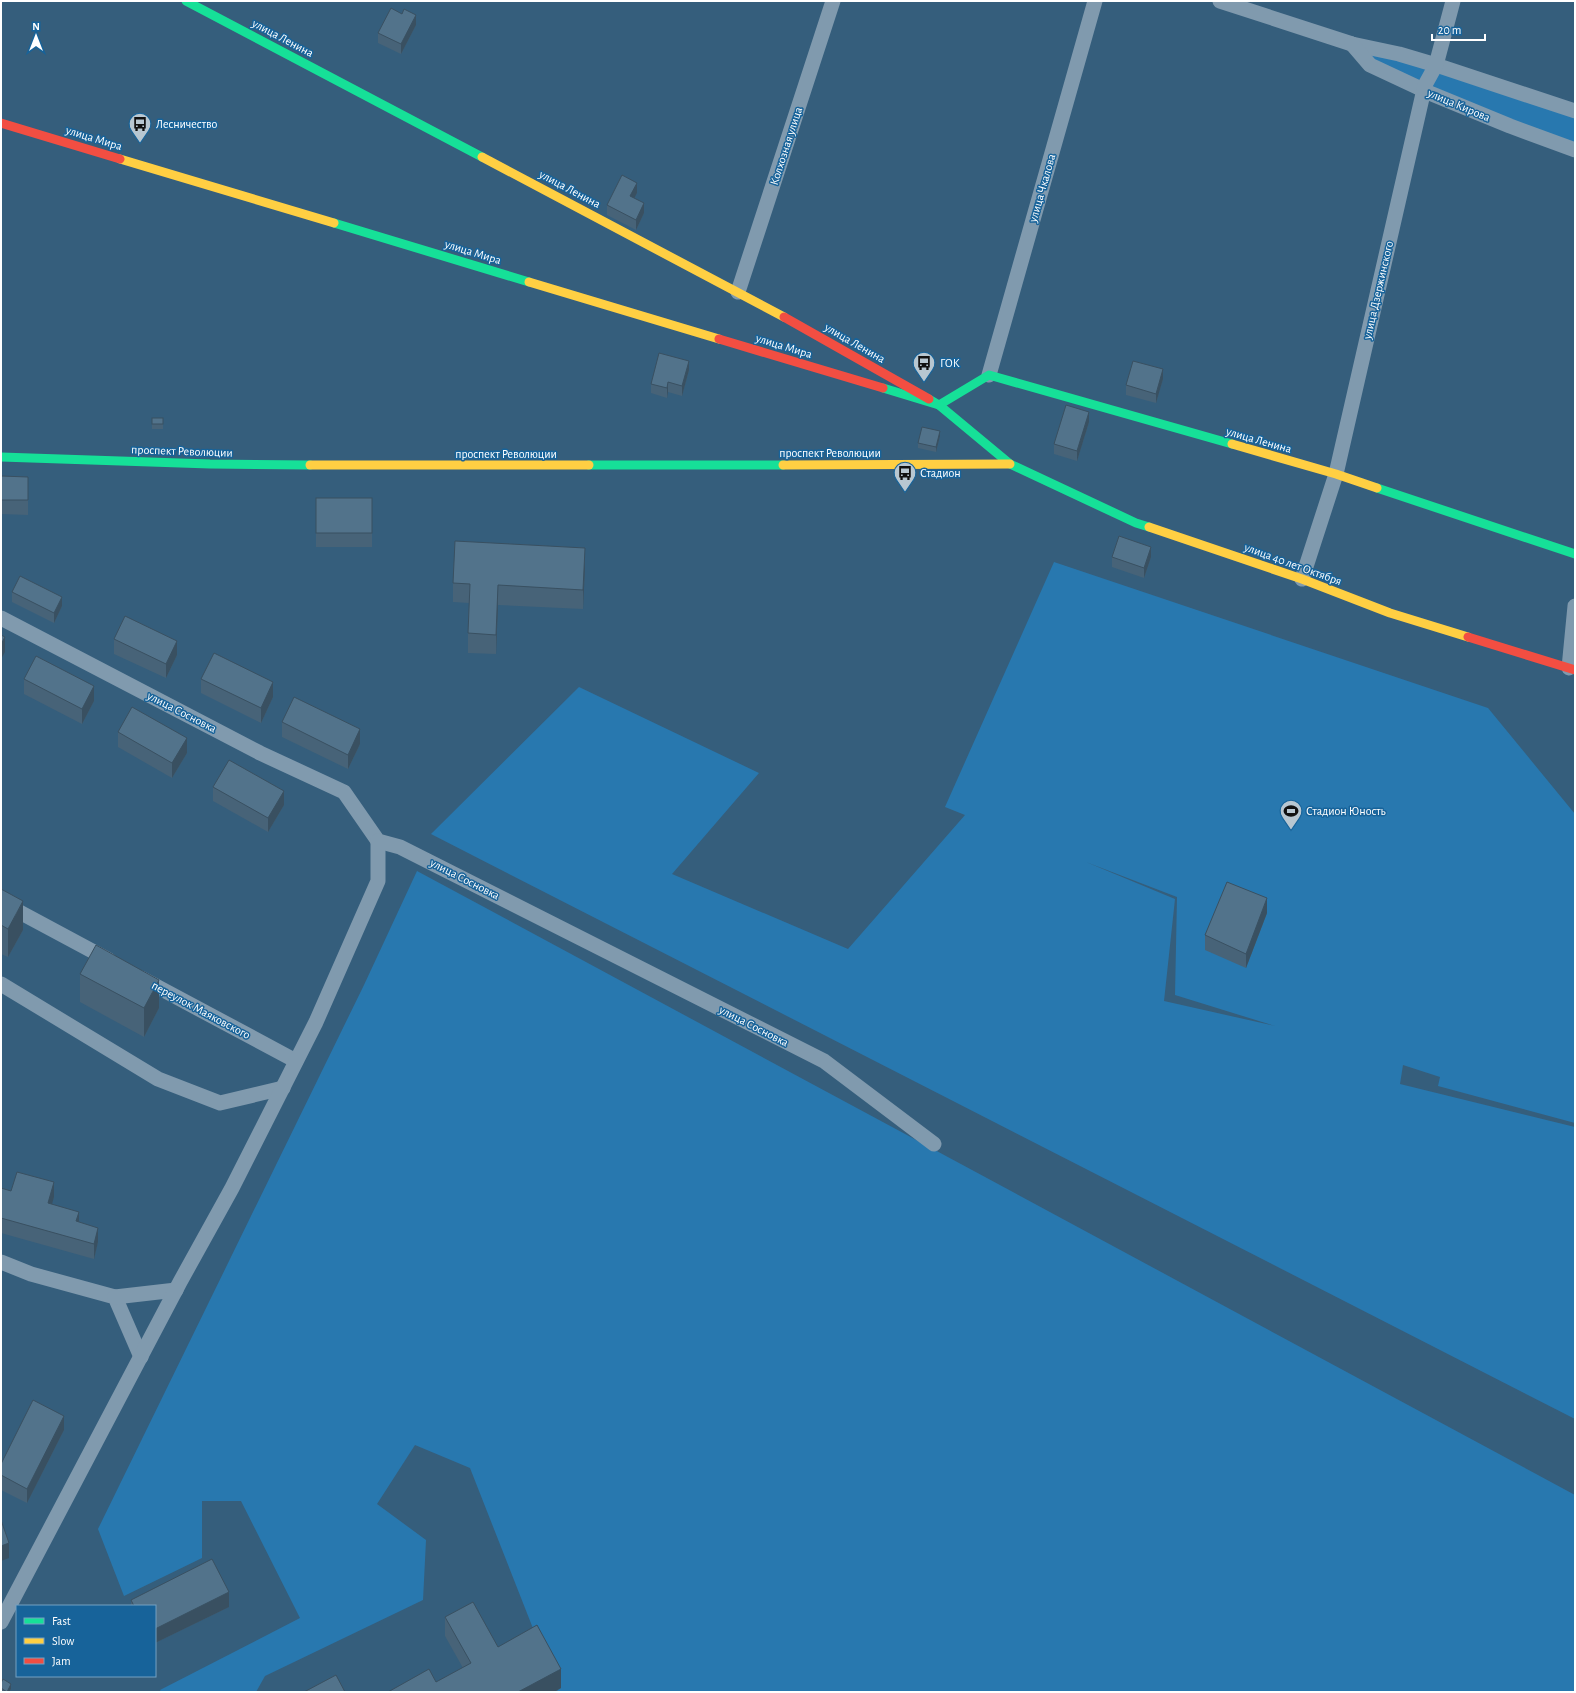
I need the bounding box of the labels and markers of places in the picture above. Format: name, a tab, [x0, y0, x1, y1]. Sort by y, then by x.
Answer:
bus stop icon: Лесничество	[127, 111, 153, 144]
place label: Лесничество	[156, 118, 218, 130]
bus stop icon: ГОК	[911, 350, 937, 383]
place label: ГОК	[940, 357, 960, 369]
bus stop icon: Стадион	[892, 460, 918, 493]
place label: Стадион	[920, 467, 961, 479]
sports icon: Стадион Юность	[1278, 798, 1304, 831]
place label: Стадион Юность	[1306, 805, 1386, 817]

